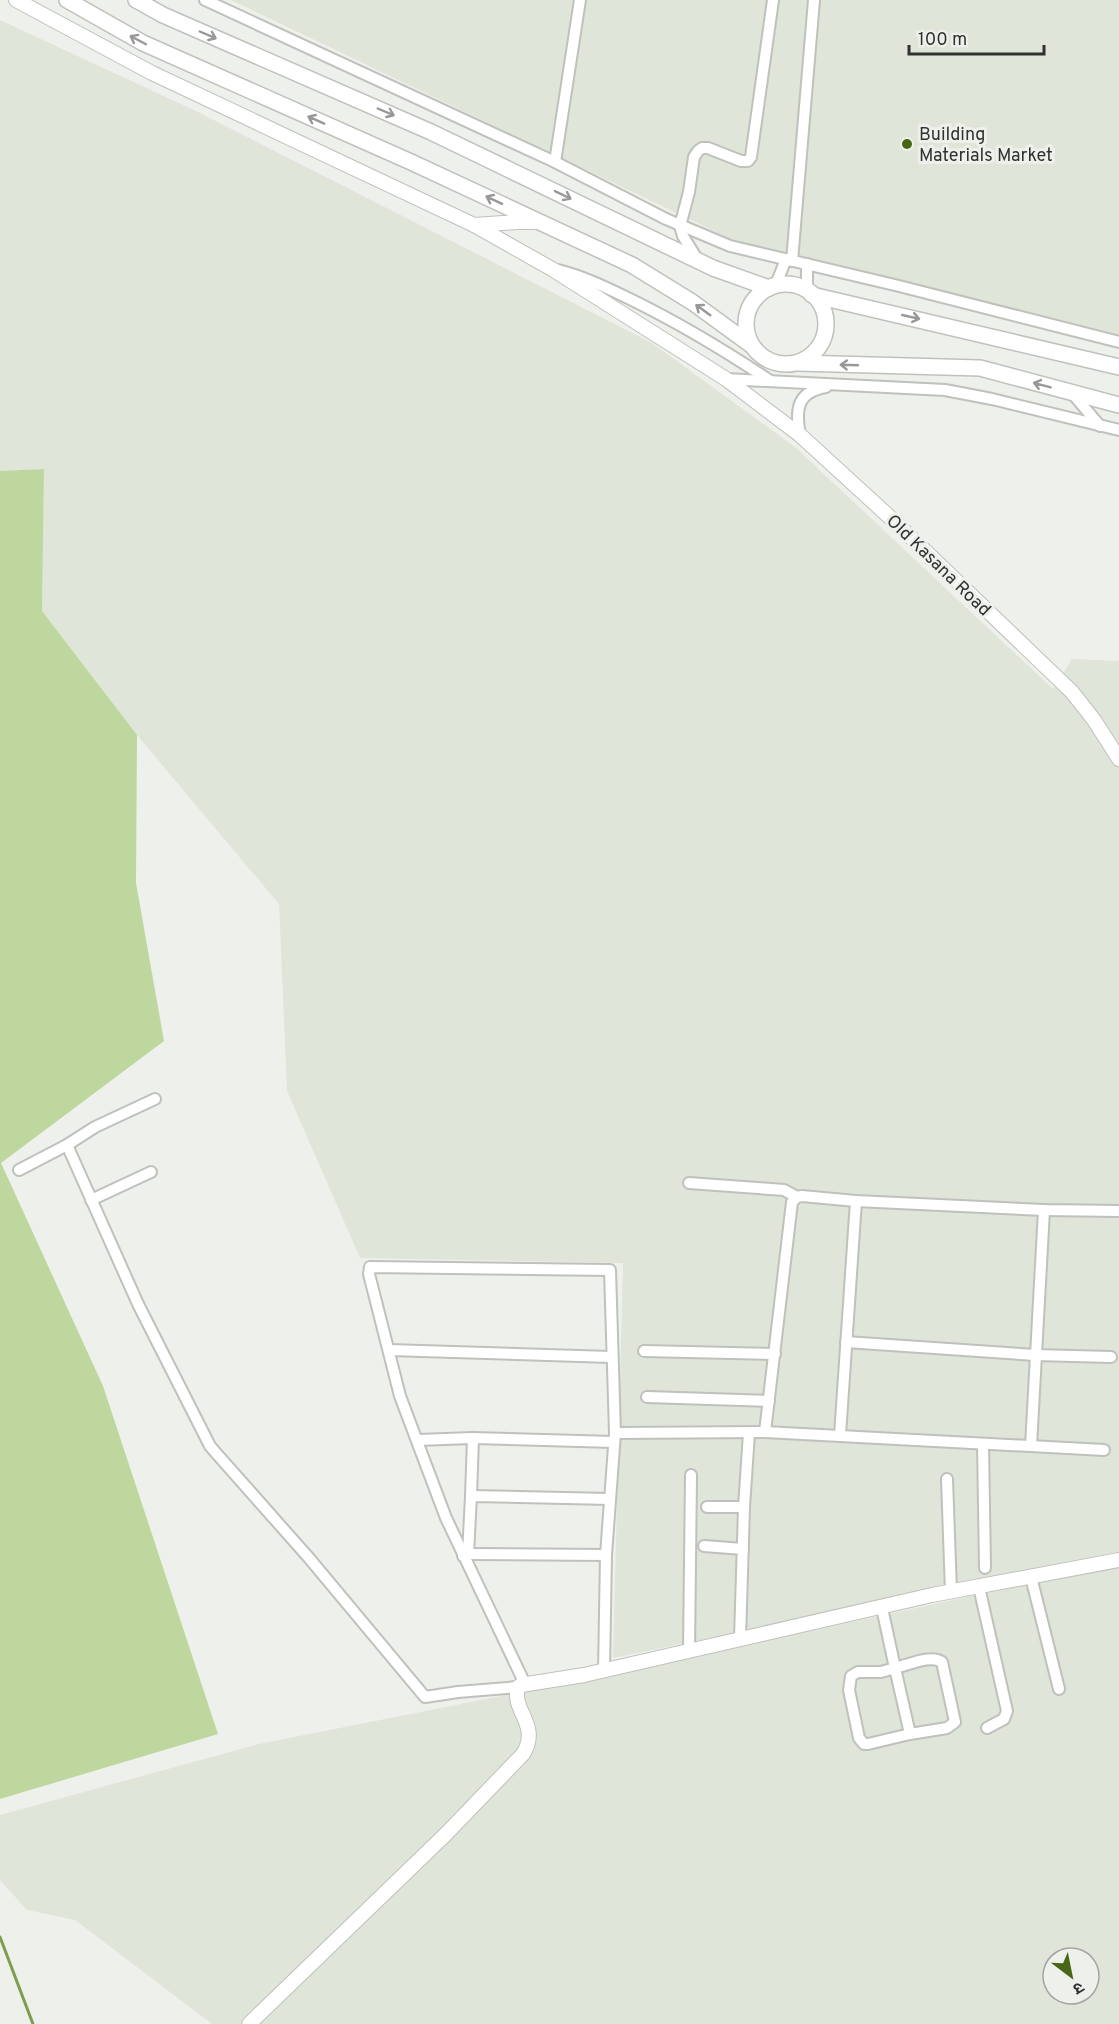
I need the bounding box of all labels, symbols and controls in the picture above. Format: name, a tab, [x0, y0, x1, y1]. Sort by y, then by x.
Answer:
scale bar	[909, 18, 1044, 56]
one-way arrow	[198, 29, 216, 41]
text: 100 m	[918, 29, 967, 52]
one-way arrow	[130, 34, 148, 45]
one-way arrow	[377, 107, 395, 119]
one-way arrow	[308, 114, 326, 125]
place label: Building Materials Market	[919, 124, 1053, 168]
marker: Building Materials Market	[900, 137, 914, 151]
one-way arrow	[554, 190, 572, 202]
one-way arrow	[485, 194, 503, 206]
one-way arrow	[696, 304, 712, 317]
one-way arrow	[900, 312, 920, 323]
one-way arrow	[840, 359, 860, 371]
one-way arrow	[1033, 379, 1052, 390]
street label: Old Kasana Road	[881, 510, 995, 622]
north arrow	[1041, 1946, 1101, 2006]
text: उ	[1068, 1976, 1087, 1998]

